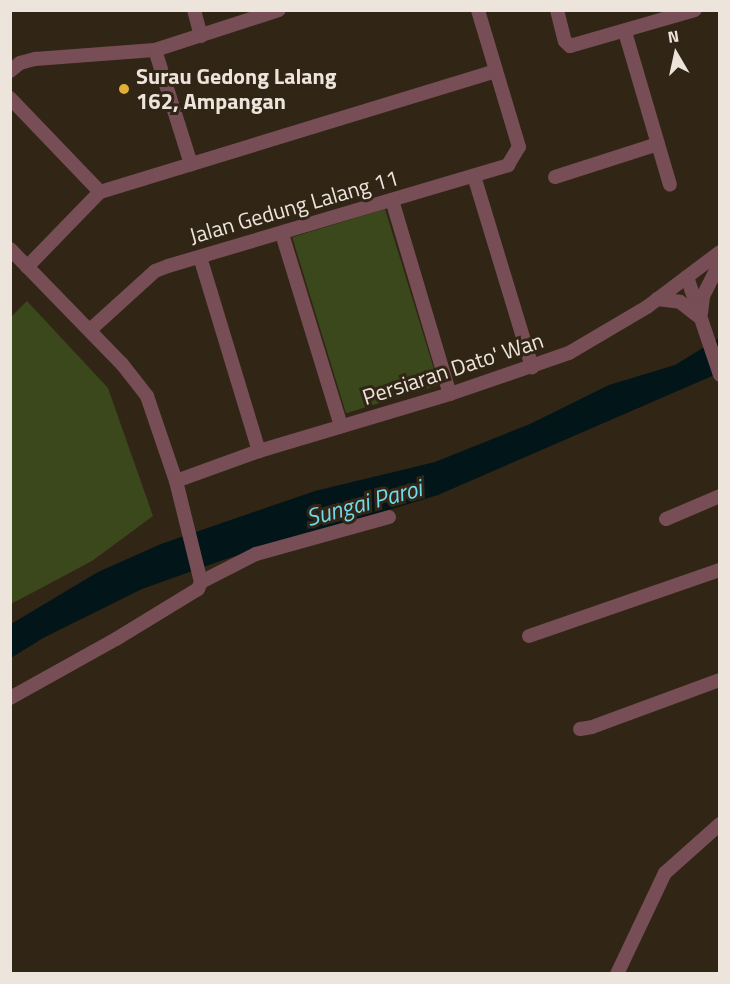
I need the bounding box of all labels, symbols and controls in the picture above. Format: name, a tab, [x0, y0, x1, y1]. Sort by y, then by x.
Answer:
north arrow	[646, 24, 706, 84]
text: N	[666, 24, 681, 49]
place label: Surau Gedong Lalang 162, Ampangan	[136, 63, 336, 114]
marker: Surau Gedong Lalang 162, Ampangan	[117, 82, 131, 96]
street label: Jalan Gedung Lalang 11	[186, 164, 402, 250]
street label: Persiaran Dato' Wan	[359, 327, 547, 411]
water label: Sungai Paroi	[303, 474, 425, 532]

